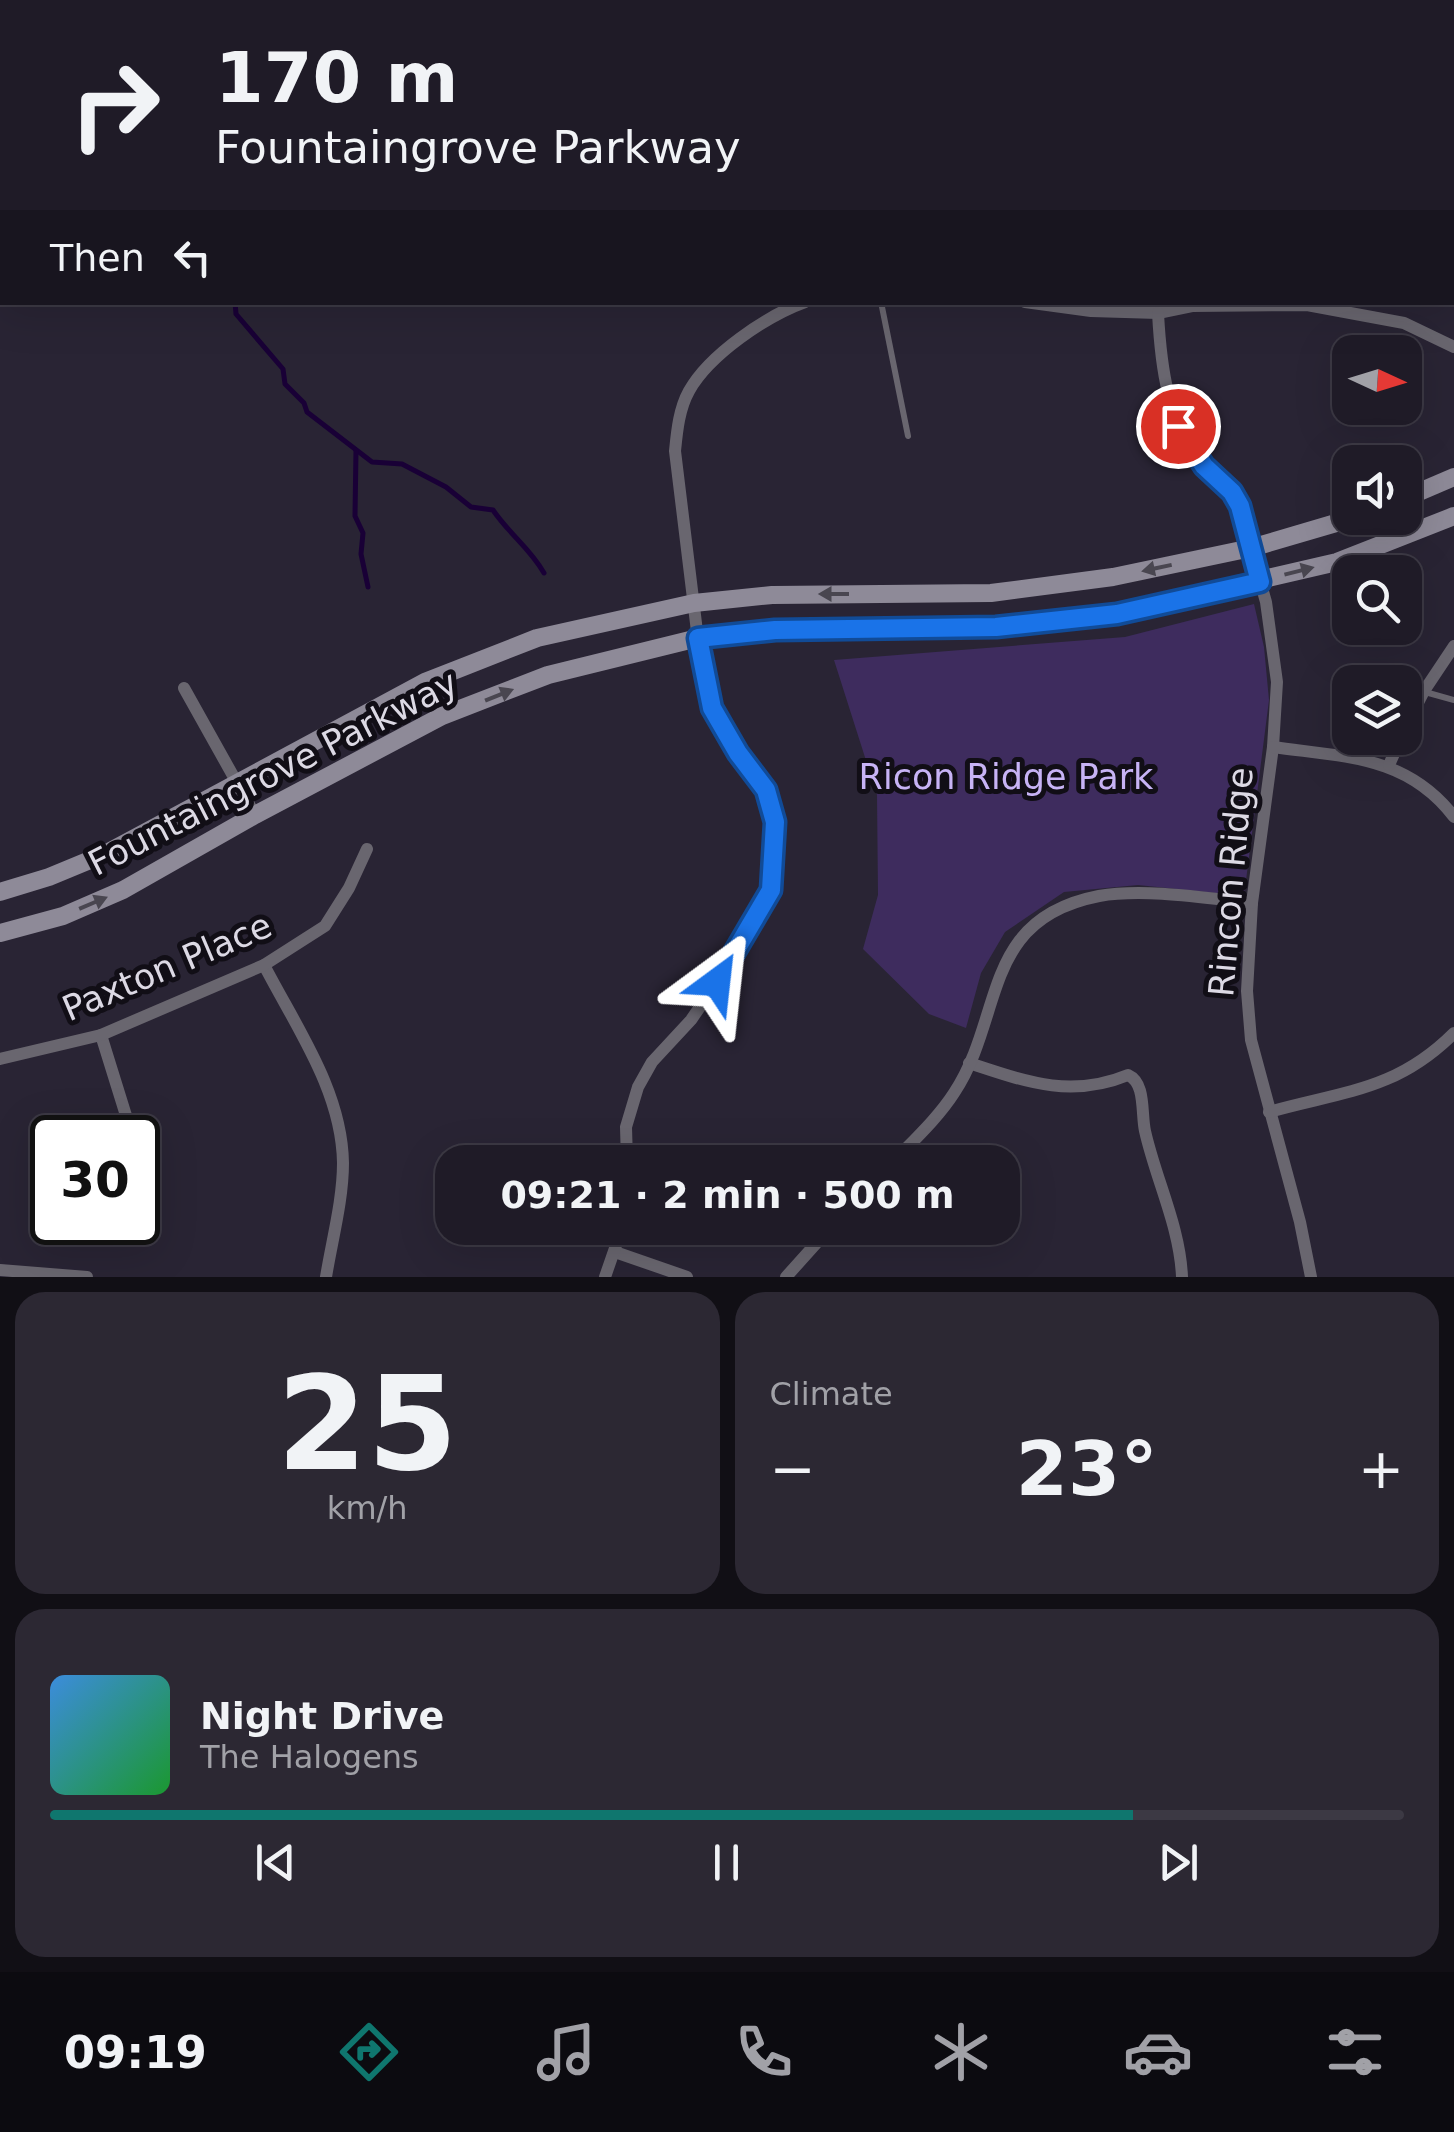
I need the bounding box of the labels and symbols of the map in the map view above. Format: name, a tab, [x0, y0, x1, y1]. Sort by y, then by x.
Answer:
north arrow	[1332, 335, 1422, 425]
pin	[1136, 384, 1221, 469]
one-way arrow	[1141, 560, 1172, 576]
one-way arrow	[1284, 563, 1315, 578]
one-way arrow	[818, 587, 850, 603]
street label: Fountaingrove Parkway	[82, 662, 464, 884]
one-way arrow	[484, 686, 514, 702]
park label: Ricon Ridge Park	[859, 757, 1154, 797]
street label: Rincon Ridge	[1201, 766, 1261, 998]
one-way arrow	[78, 895, 108, 911]
street label: Paxton Place	[56, 905, 278, 1029]
position arrow	[665, 930, 769, 1034]
speed limit sign: 30	[30, 1115, 160, 1245]

